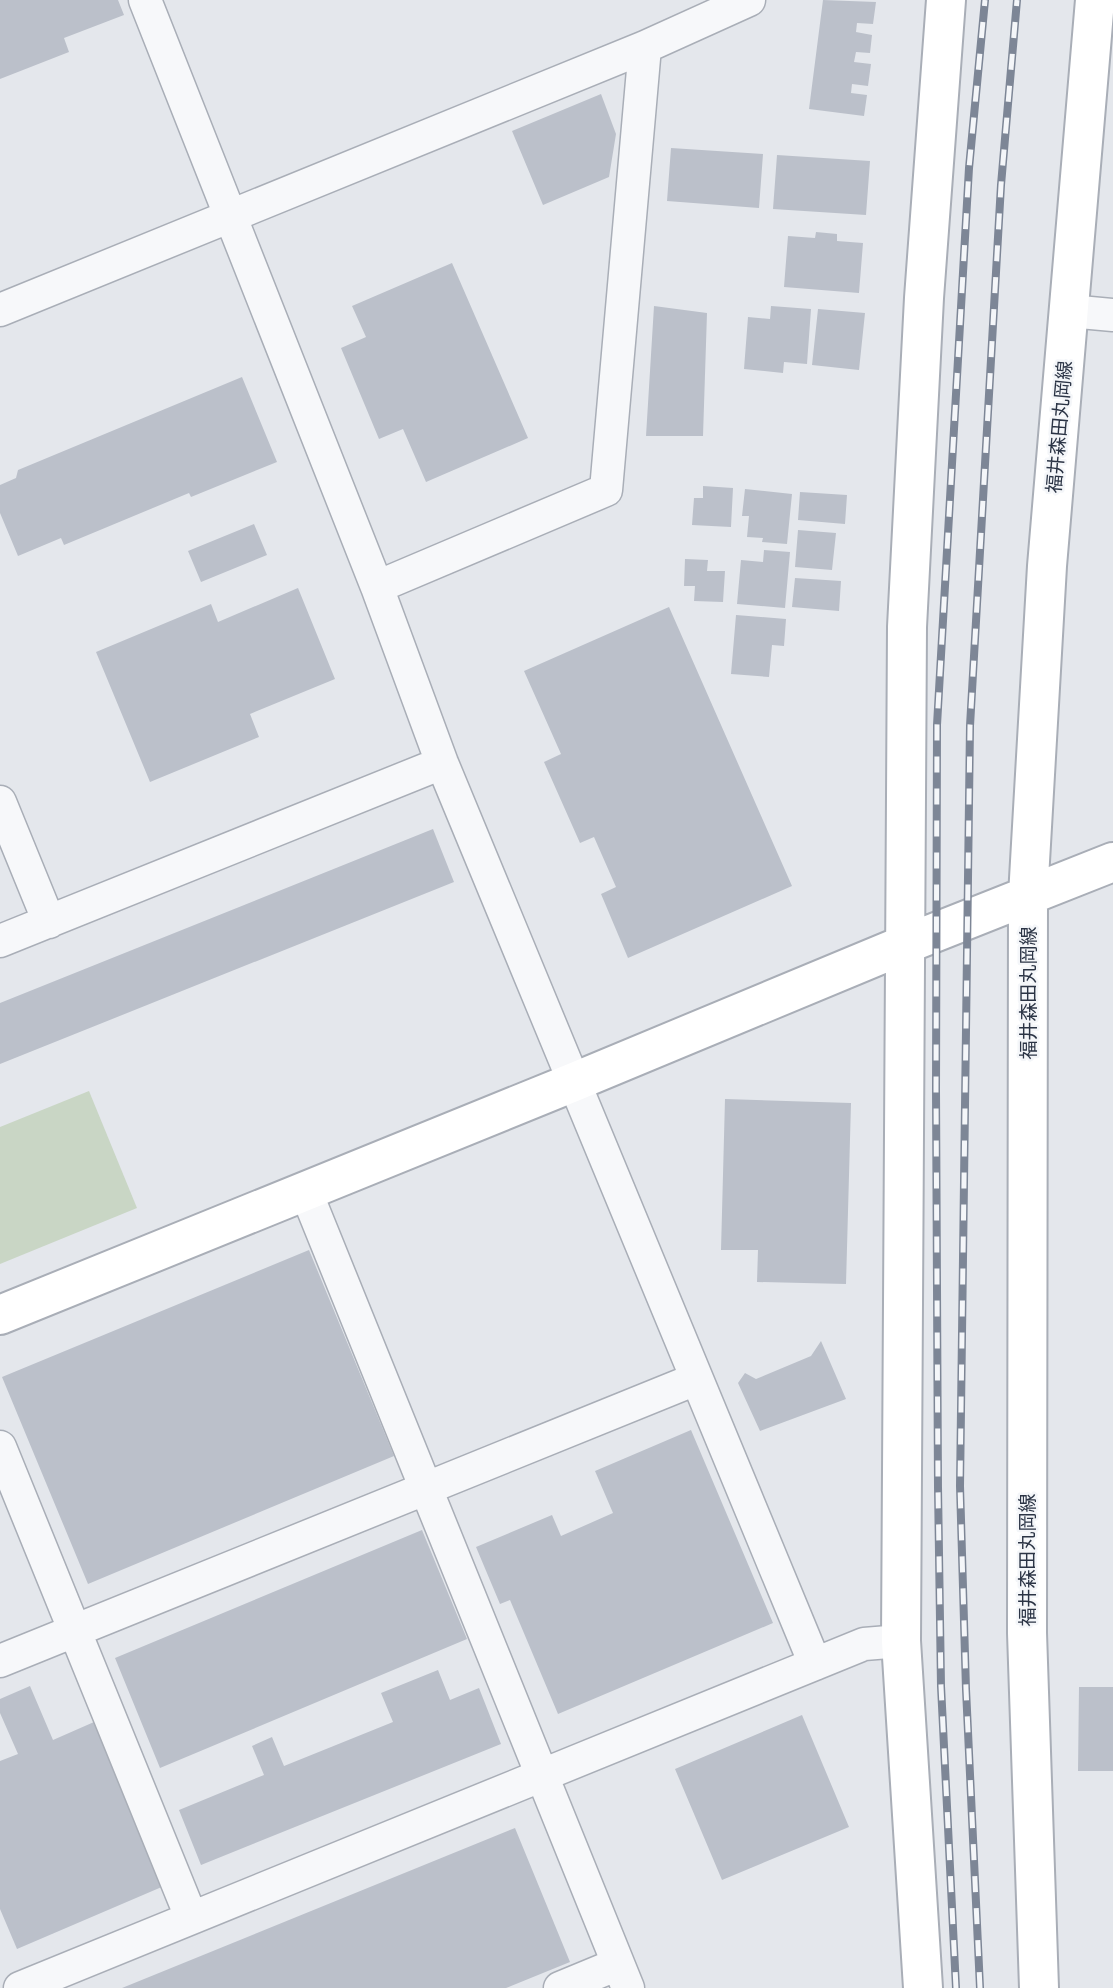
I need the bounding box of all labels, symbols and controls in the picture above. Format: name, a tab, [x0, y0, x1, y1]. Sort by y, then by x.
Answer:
street label: 福井森田丸岡線	[1040, 360, 1078, 494]
street label: 福井森田丸岡線	[1015, 926, 1041, 1060]
street label: 福井森田丸岡線	[1014, 1493, 1040, 1627]

